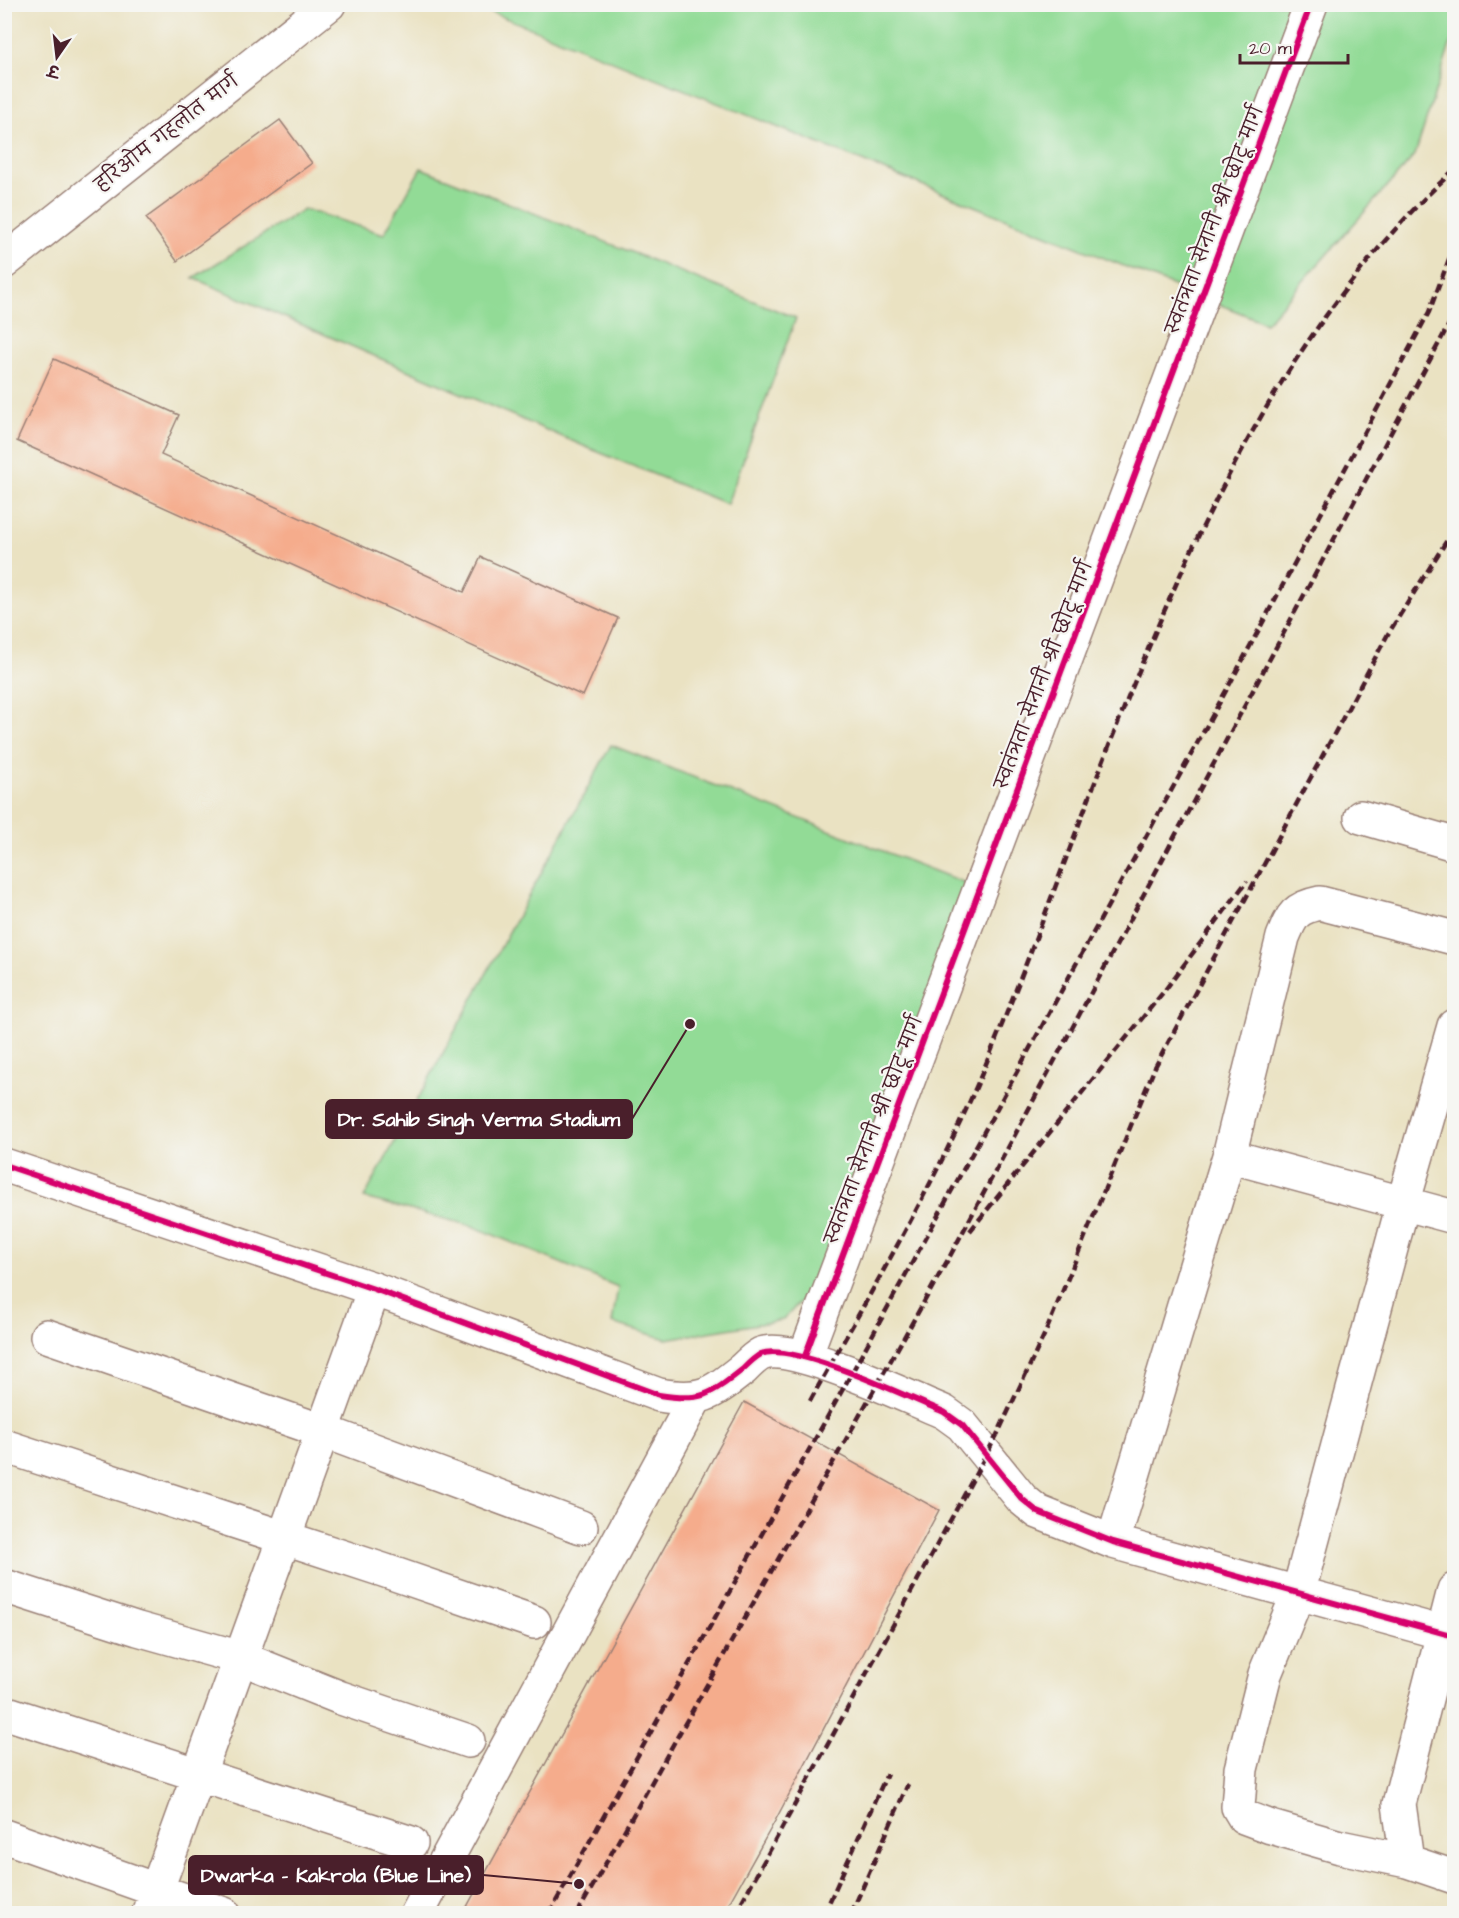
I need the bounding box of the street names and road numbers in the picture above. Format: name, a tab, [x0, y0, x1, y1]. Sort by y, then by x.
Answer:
street label: हरिओम गहलोत मार्ग	[88, 66, 245, 198]
street label: स्वतंत्रता सेनानी श्री छोटू मार्ग	[1158, 100, 1272, 339]
street label: स्वतंत्रता सेनानी श्री छोटू मार्ग	[987, 555, 1101, 794]
street label: स्वतंत्रता सेनानी श्री छोटू मार्ग	[817, 1010, 931, 1249]

